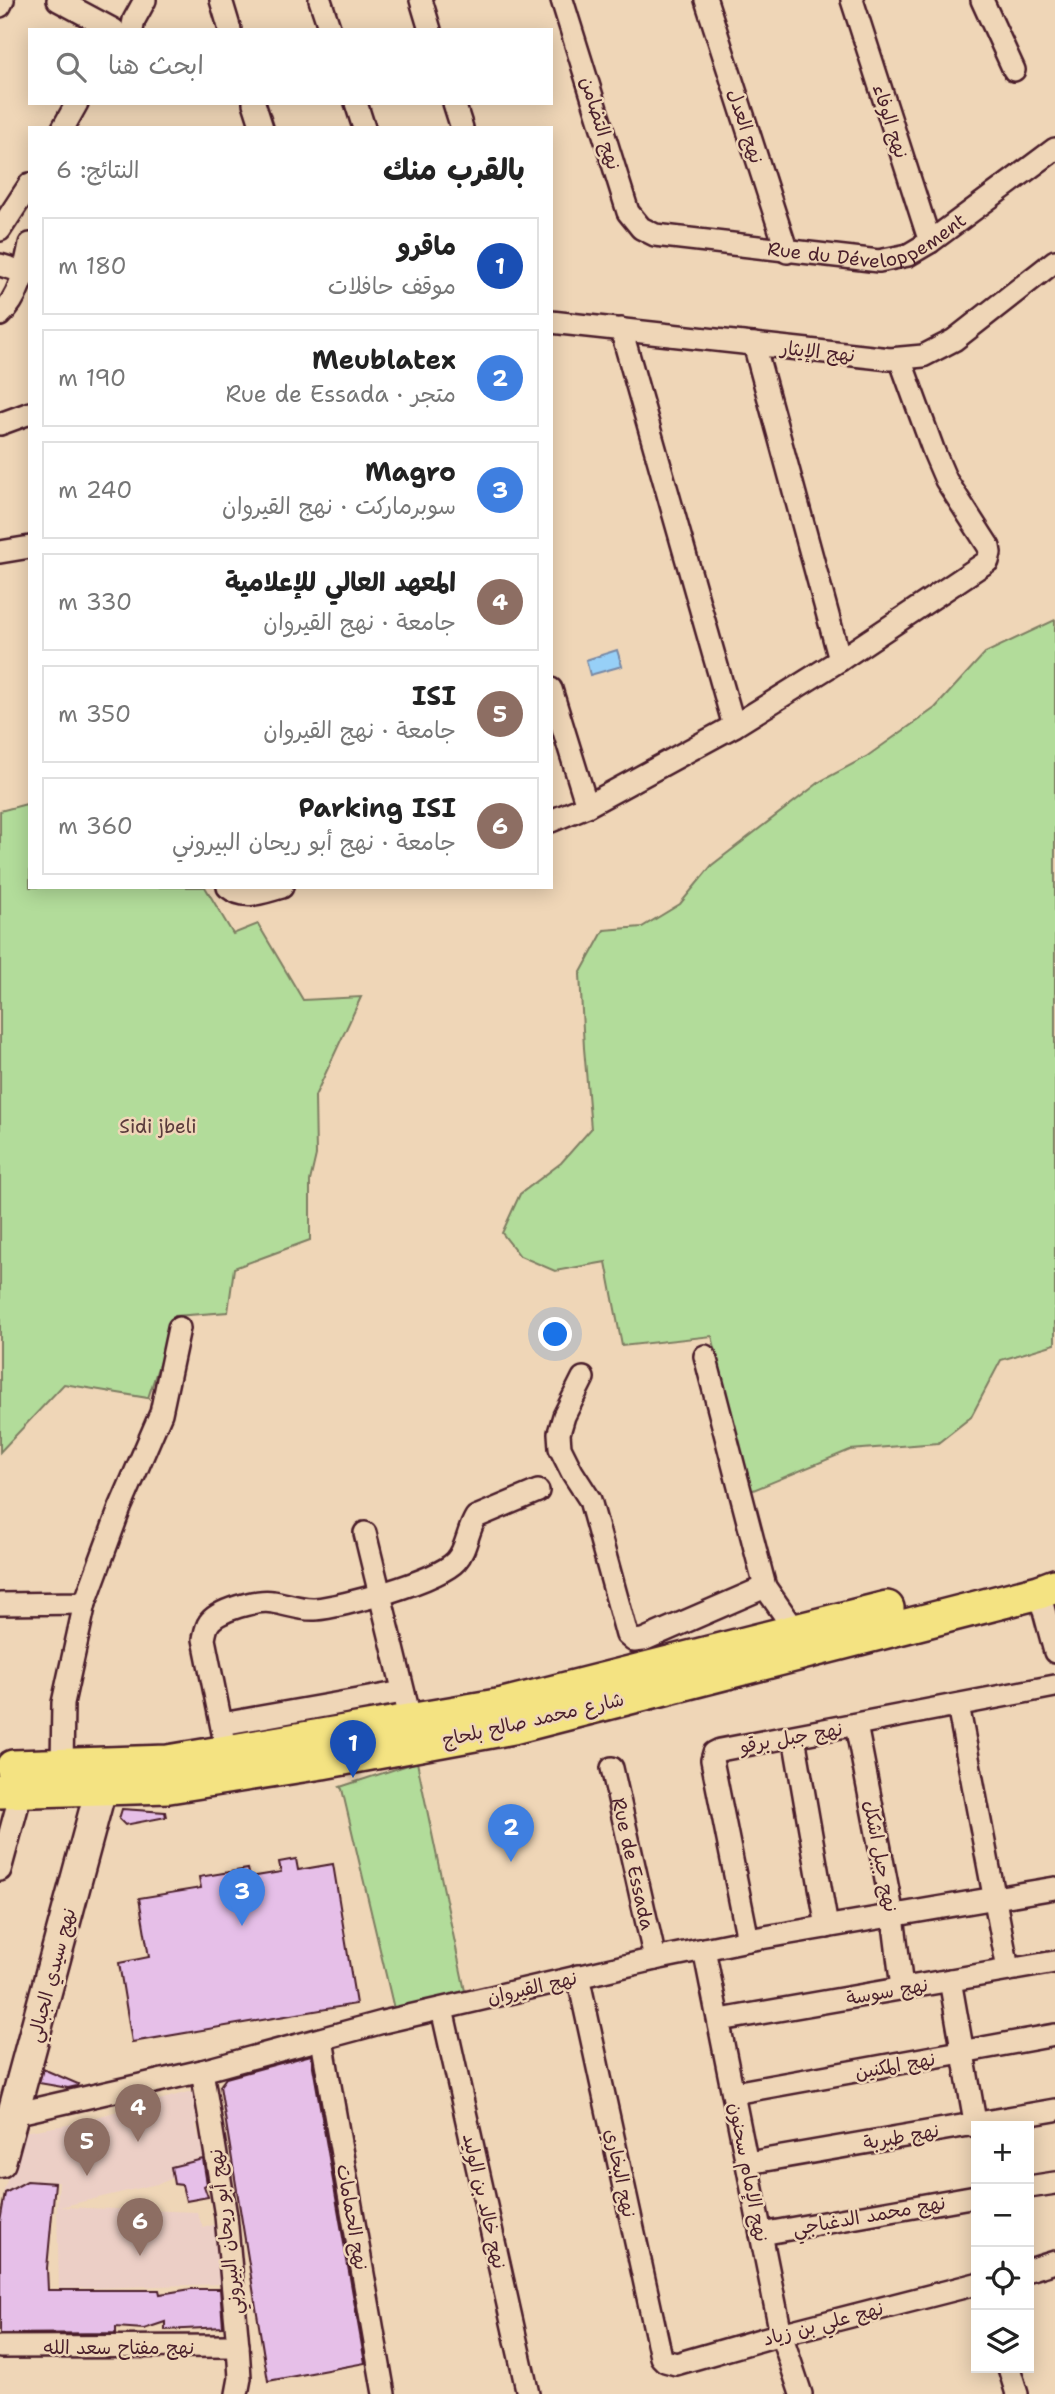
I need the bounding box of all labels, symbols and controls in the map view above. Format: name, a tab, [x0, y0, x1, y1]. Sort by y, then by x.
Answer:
search box	[28, 28, 553, 105]
text: ابحث هنا	[108, 47, 204, 82]
icon: search	[52, 48, 90, 86]
street label: نهج التضامن	[575, 74, 627, 173]
street label: نهج الوفاء	[867, 81, 914, 161]
street label: نهج العدل	[722, 86, 769, 167]
text: بالقرب منك	[383, 149, 525, 190]
text: النتائج: 6	[56, 155, 139, 185]
street label: Rue du Développement	[766, 208, 971, 274]
text: ماقرو	[397, 228, 456, 263]
text: 180 m	[58, 251, 127, 281]
text: 1	[495, 251, 505, 281]
text: موقف حافلات	[328, 271, 456, 301]
street label: نهج الإيثار	[778, 335, 856, 368]
text: Meublatex	[312, 342, 456, 377]
text: 190 m	[58, 363, 126, 393]
text: 2	[492, 363, 508, 393]
text: متجر · Rue de Essada	[225, 379, 456, 409]
text: Magro	[365, 454, 456, 489]
text: 240 m	[58, 475, 132, 505]
text: 3	[492, 475, 508, 505]
text: سوبرماركت · نهج القيروان	[222, 491, 456, 521]
text: المعهد العالي للإعلامية	[225, 564, 456, 599]
text: 330 m	[58, 587, 132, 617]
text: 4	[492, 587, 508, 617]
text: جامعة · نهج القيروان	[263, 607, 456, 637]
text: ISI	[412, 678, 456, 713]
text: 350 m	[58, 699, 131, 729]
text: 5	[493, 699, 507, 729]
text: جامعة · نهج القيروان	[263, 715, 456, 745]
text: Parking ISI	[298, 790, 456, 825]
text: 360 m	[58, 811, 133, 841]
text: 6	[492, 811, 508, 841]
text: جامعة · نهج أبو ريحان البيروني	[172, 827, 456, 857]
park label: Sidi jbeli	[119, 1114, 197, 1139]
your location	[538, 1317, 572, 1351]
street label: شارع محمد صالح بلحاج	[440, 1686, 627, 1754]
street label: نهج جبل برقو	[737, 1716, 844, 1759]
pin: 1	[330, 1720, 376, 1778]
street label: Rue de Essada	[606, 1795, 660, 1933]
street label: نهج جبل اشكل	[857, 1798, 904, 1914]
pin: 2	[488, 1804, 534, 1862]
pin: 3	[219, 1868, 265, 1926]
street label: نهج سيدي الجبالي	[22, 1905, 85, 2046]
street label: نهج القيروان	[485, 1965, 580, 2010]
street label: نهج سوسة	[844, 1972, 930, 2011]
street label: نهج المكنين	[853, 2046, 937, 2085]
pin: 4	[115, 2084, 161, 2142]
street label: نهج الإمام سحنون	[721, 2100, 774, 2244]
pin: 5	[64, 2118, 110, 2176]
street label: نهج طبربة	[861, 2118, 941, 2155]
map controls	[971, 2121, 1034, 2373]
button: +	[971, 2121, 1034, 2184]
street label: نهج البخاري	[597, 2127, 642, 2220]
street label: نهج خالد بن الوليد	[457, 2131, 512, 2271]
street label: نهج أبو ريحان البيروني	[203, 2147, 252, 2316]
street label: نهج الحمامات	[331, 2162, 374, 2272]
button: −	[971, 2184, 1034, 2247]
street label: نهج محمد الدغباجي	[791, 2190, 948, 2245]
pin: 6	[117, 2198, 163, 2256]
button: locate	[971, 2247, 1034, 2310]
street label: نهج علي بن زياد	[760, 2295, 887, 2355]
button: layers	[971, 2310, 1034, 2373]
street label: نهج مفتاح سعد الله	[44, 2335, 194, 2360]

